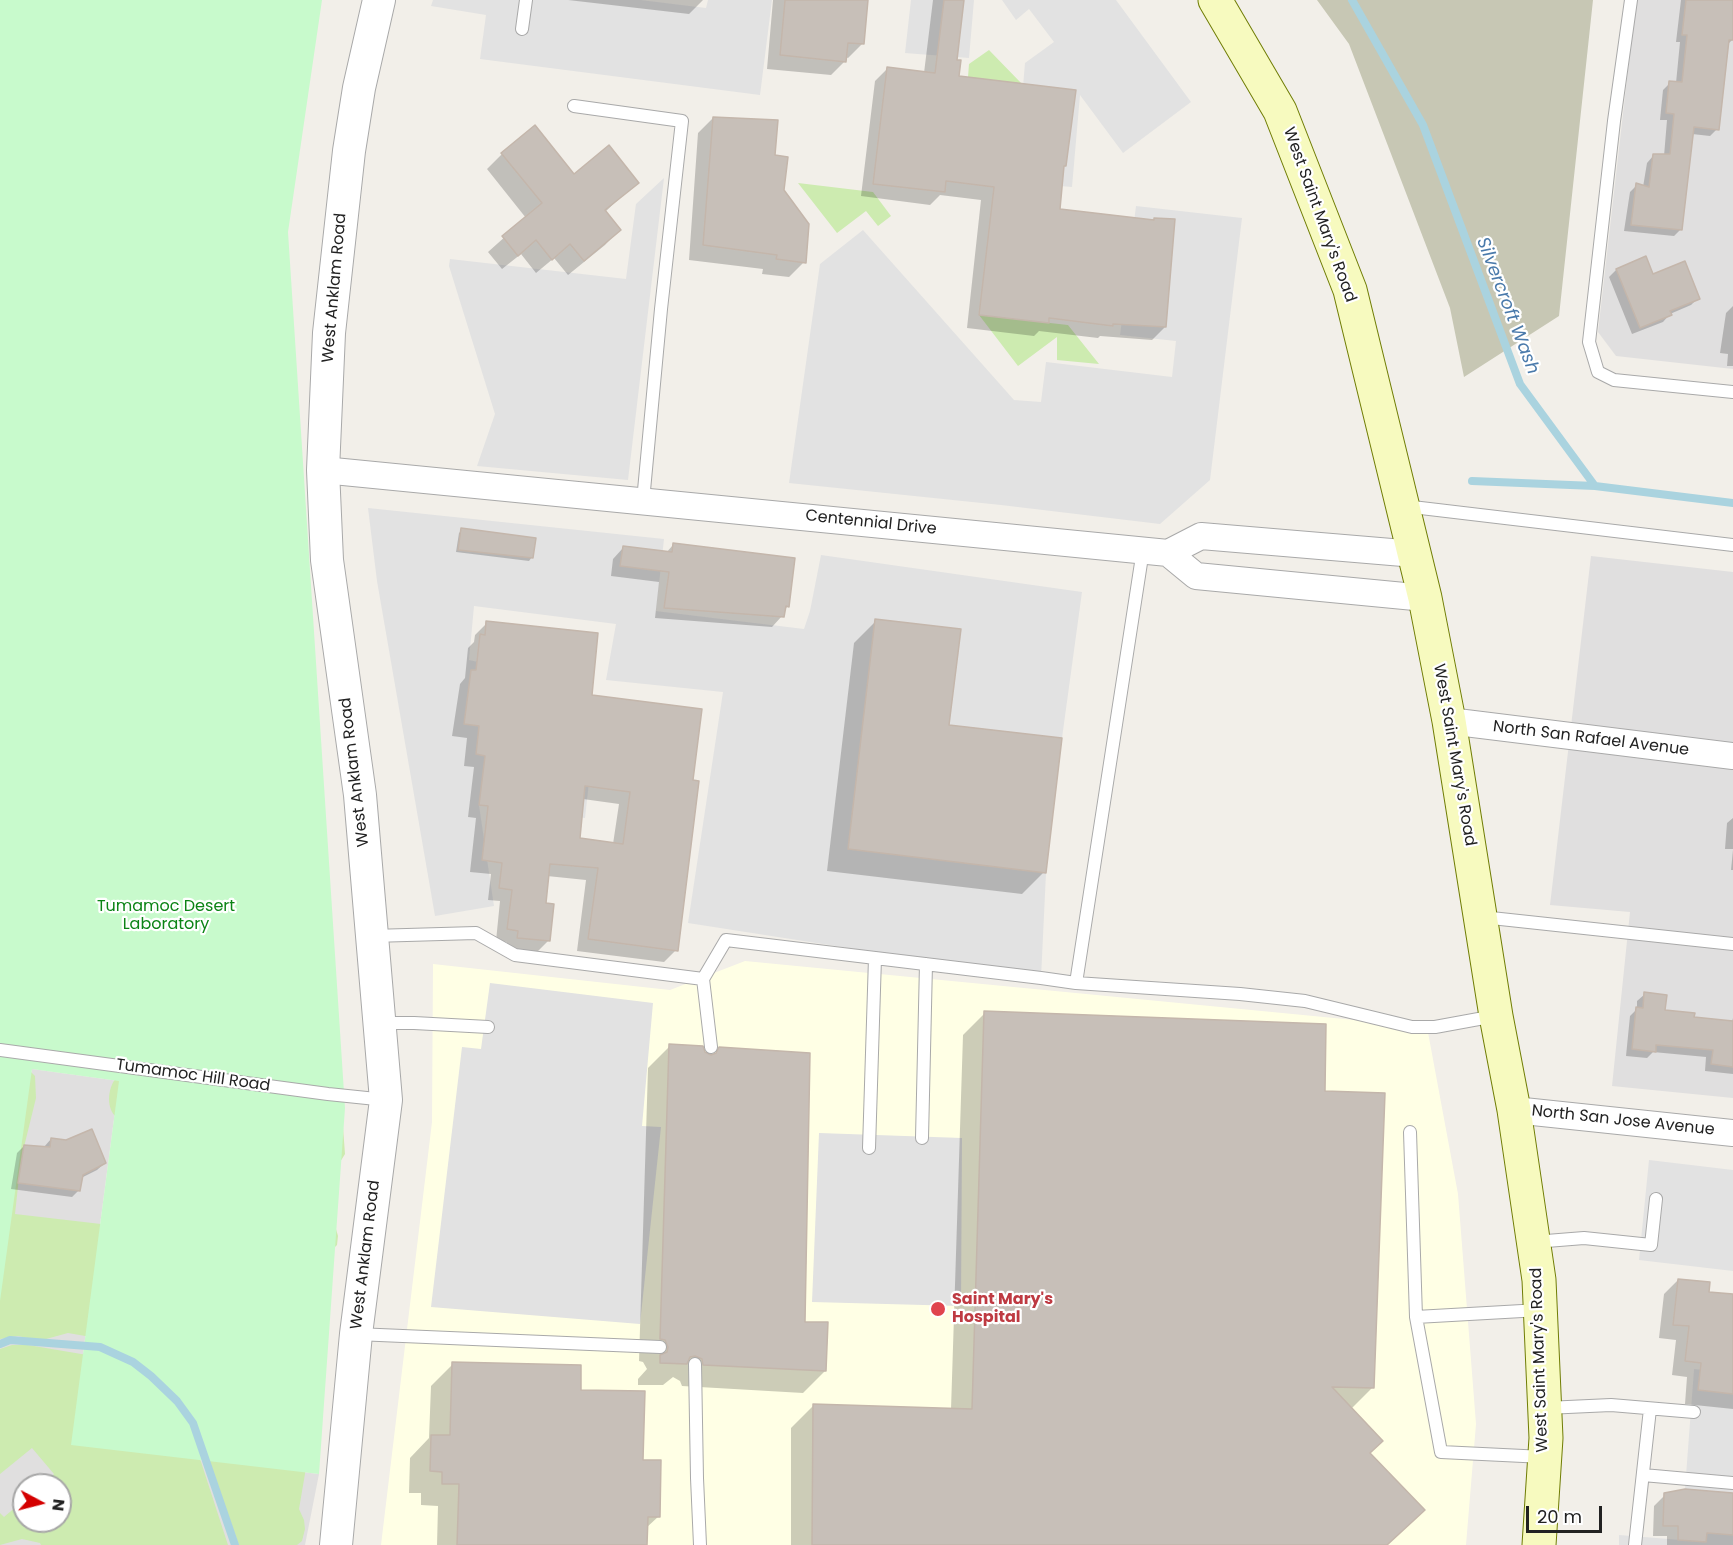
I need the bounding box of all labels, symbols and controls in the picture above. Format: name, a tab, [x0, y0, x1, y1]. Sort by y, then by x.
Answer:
street label: West Saint Mary's Road	[1278, 125, 1360, 305]
street label: West Anklam Road	[319, 212, 351, 364]
water label: Silvercroft Wash	[1471, 234, 1543, 378]
street label: Centennial Drive	[804, 507, 938, 539]
street label: West Saint Mary's Road	[1429, 662, 1479, 848]
street label: West Anklam Road	[336, 696, 374, 848]
street label: North San Rafael Avenue	[1492, 717, 1690, 761]
park label: Tumamoc Desert Laboratory	[97, 897, 235, 935]
street label: Tumamoc Hill Road	[115, 1056, 271, 1096]
street label: North San Jose Avenue	[1531, 1102, 1715, 1140]
street label: West Anklam Road	[347, 1179, 385, 1331]
street label: West Saint Mary's Road	[1527, 1267, 1553, 1453]
place label: Saint Mary's Hospital	[952, 1290, 1053, 1328]
marker: Saint Mary's Hospital	[929, 1300, 947, 1318]
north arrow	[12, 1473, 72, 1533]
scale bar	[1529, 1494, 1606, 1532]
text: N	[46, 1498, 71, 1512]
text: 20 m	[1537, 1504, 1582, 1529]

